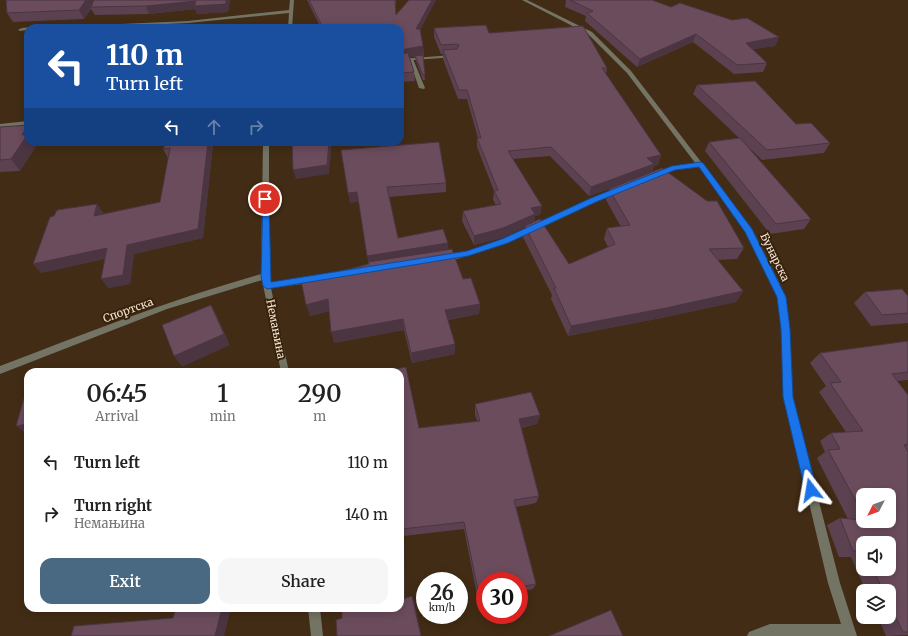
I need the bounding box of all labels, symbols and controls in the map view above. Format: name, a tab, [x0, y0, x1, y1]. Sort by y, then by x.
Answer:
text: 110 m	[106, 37, 183, 73]
icon: left	[40, 40, 92, 92]
text: Turn left	[106, 72, 183, 95]
icon: left	[161, 116, 183, 138]
icon: ahead	[203, 116, 225, 138]
icon: right	[245, 116, 267, 138]
pin	[248, 182, 282, 216]
icon: arrive	[254, 188, 276, 210]
street label: Бунарска	[757, 230, 793, 284]
street label: Спортска	[101, 294, 155, 326]
street label: Немањина	[263, 298, 289, 360]
text: 06:45	[86, 378, 148, 409]
text: 1	[217, 378, 228, 409]
text: 290	[298, 378, 342, 409]
text: Arrival	[95, 408, 139, 425]
text: min	[210, 408, 236, 425]
text: m	[313, 408, 326, 425]
icon: left	[40, 451, 62, 473]
text: Turn left	[74, 453, 140, 472]
text: 110 m	[347, 453, 388, 472]
position arrow	[790, 469, 832, 511]
north arrow	[856, 488, 896, 528]
map controls	[856, 488, 896, 624]
text: Turn right	[74, 496, 152, 515]
icon: right	[40, 503, 62, 525]
text: 140 m	[345, 505, 388, 524]
text: Немањина	[74, 515, 145, 532]
button: sound	[856, 536, 896, 576]
button: Exit	[40, 558, 210, 604]
button: Share	[218, 558, 388, 604]
speed limit sign: 30	[476, 572, 528, 624]
text: 26	[430, 580, 454, 605]
button: layers	[856, 584, 896, 624]
text: km/h	[429, 601, 455, 614]

